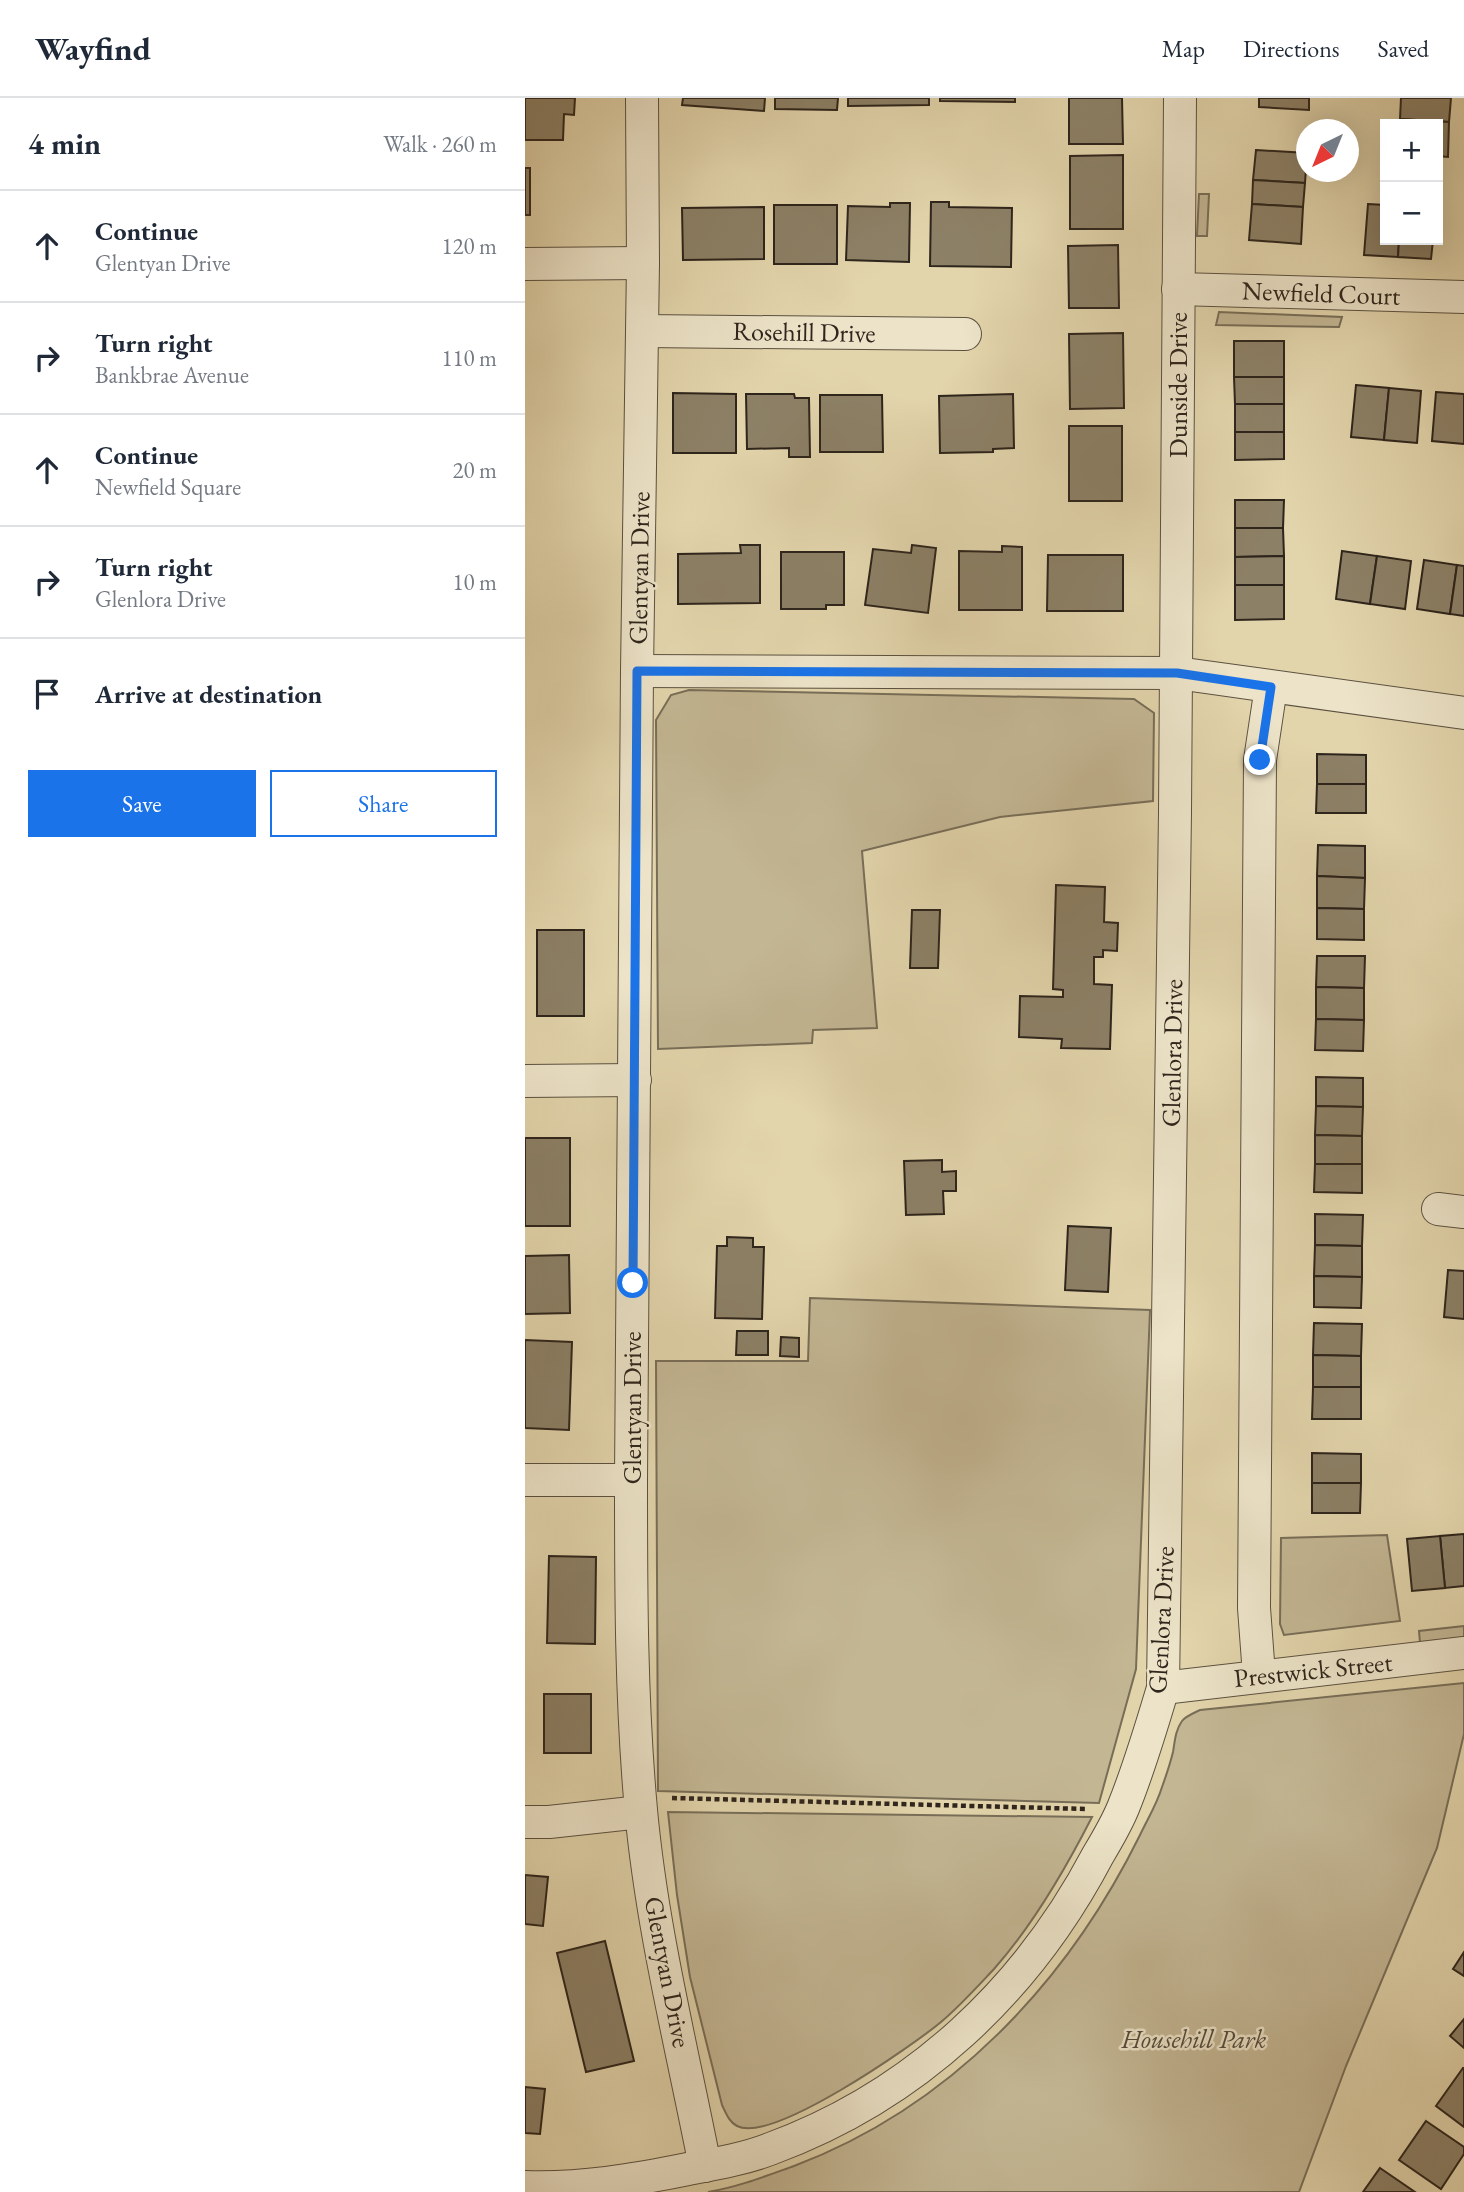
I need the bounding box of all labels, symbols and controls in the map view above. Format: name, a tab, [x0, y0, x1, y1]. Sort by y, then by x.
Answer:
text: Wayfind	[35, 27, 151, 70]
text: Map	[1162, 33, 1205, 64]
text: Directions	[1243, 33, 1340, 64]
text: Saved	[1378, 33, 1429, 64]
north arrow	[1296, 119, 1359, 182]
map controls	[1380, 119, 1443, 245]
button: +	[1380, 119, 1443, 182]
text: 4 min	[28, 124, 101, 163]
text: Walk · 260 m	[383, 129, 497, 159]
button: −	[1380, 182, 1443, 245]
text: Continue	[95, 214, 198, 248]
icon: ahead	[28, 227, 66, 265]
text: 120 m	[441, 231, 497, 261]
text: Glentyan Drive	[95, 248, 230, 278]
street label: Newfield Court	[1241, 273, 1401, 313]
street label: Dunside Drive	[1161, 312, 1195, 458]
street label: Rosehill Drive	[732, 314, 876, 350]
text: Turn right	[95, 326, 213, 360]
icon: right	[28, 339, 66, 377]
text: 110 m	[441, 343, 497, 373]
text: Bankbrae Avenue	[95, 360, 249, 390]
text: Continue	[95, 438, 198, 472]
icon: ahead	[28, 451, 66, 489]
text: 20 m	[452, 455, 497, 485]
text: Newfield Square	[95, 472, 241, 502]
street label: Glentyan Drive	[621, 491, 657, 645]
text: Turn right	[95, 550, 213, 584]
icon: right	[28, 563, 66, 601]
text: 10 m	[452, 567, 497, 597]
text: Glenlora Drive	[95, 584, 226, 614]
icon: arrive	[28, 675, 66, 713]
text: Arrive at destination	[95, 677, 322, 711]
route end	[1244, 744, 1275, 775]
button: Save	[28, 770, 256, 837]
button: Share	[270, 770, 497, 837]
street label: Glenlora Drive	[1154, 979, 1190, 1127]
route start	[617, 1267, 648, 1298]
street label: Glentyan Drive	[615, 1331, 649, 1485]
street label: Glenlora Drive	[1140, 1545, 1182, 1695]
street label: Prestwick Street	[1232, 1645, 1394, 1695]
street label: Glentyan Drive	[637, 1894, 699, 2050]
park label: Househill Park	[1121, 2022, 1267, 2056]

